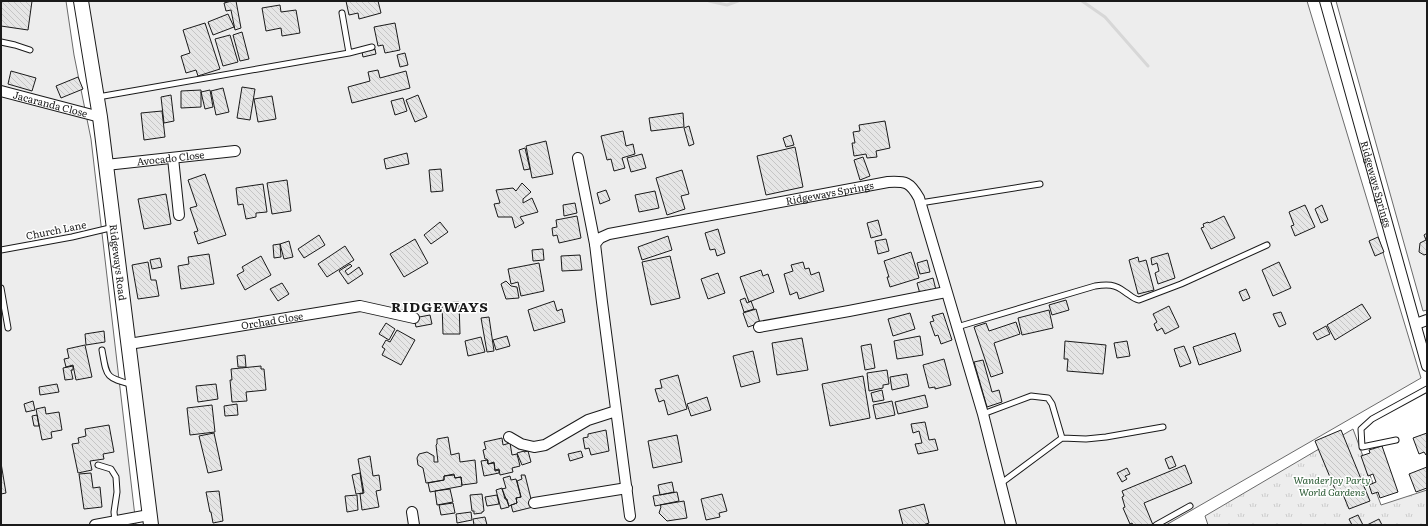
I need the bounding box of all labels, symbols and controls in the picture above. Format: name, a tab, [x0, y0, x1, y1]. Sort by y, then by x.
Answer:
street label: Jacaranda Close	[12, 86, 89, 120]
street label: Ridgeways Springs	[1357, 139, 1396, 229]
street label: Avocado Close	[136, 146, 205, 169]
street label: Ridgeways Springs	[784, 177, 875, 208]
street label: Church Lane	[24, 216, 87, 243]
street label: Ridgeways Road	[106, 223, 131, 301]
district label: RIDGEWAYS	[391, 296, 489, 316]
street label: Orchad Close	[240, 307, 304, 332]
park label: WanderJoy Party World Gardens	[1293, 472, 1371, 499]

